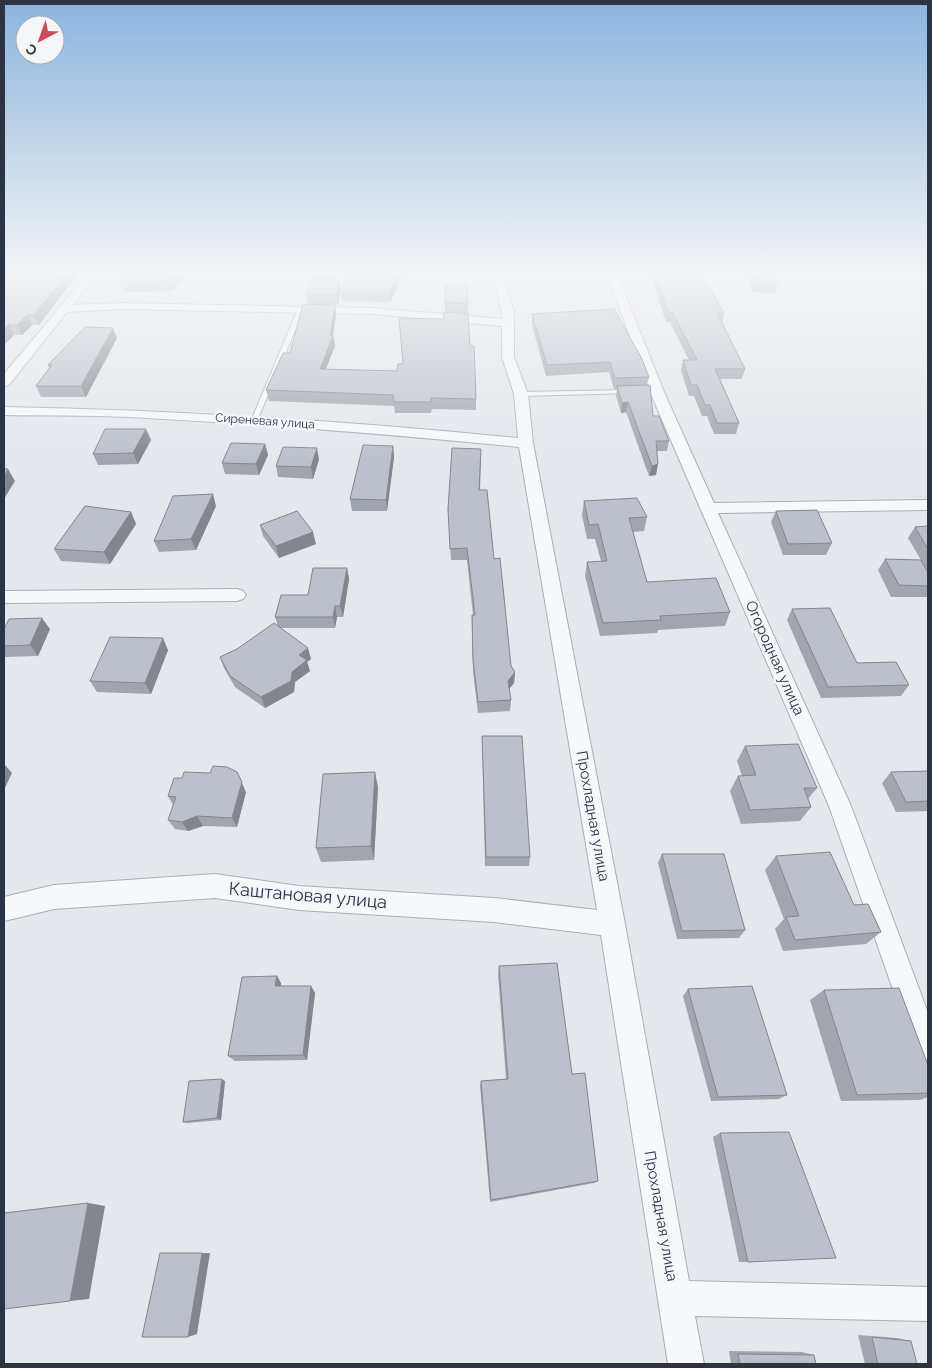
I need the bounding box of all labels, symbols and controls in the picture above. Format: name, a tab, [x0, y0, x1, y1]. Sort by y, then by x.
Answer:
north arrow	[15, 15, 65, 65]
text: С	[22, 40, 40, 59]
street label: Сиреневая улица	[215, 411, 315, 431]
street label: Огородная улица	[742, 598, 808, 718]
street label: Прохладная улица	[573, 749, 613, 883]
street label: Каштановая улица	[228, 878, 388, 912]
street label: Прохладная улица	[641, 1149, 681, 1283]

